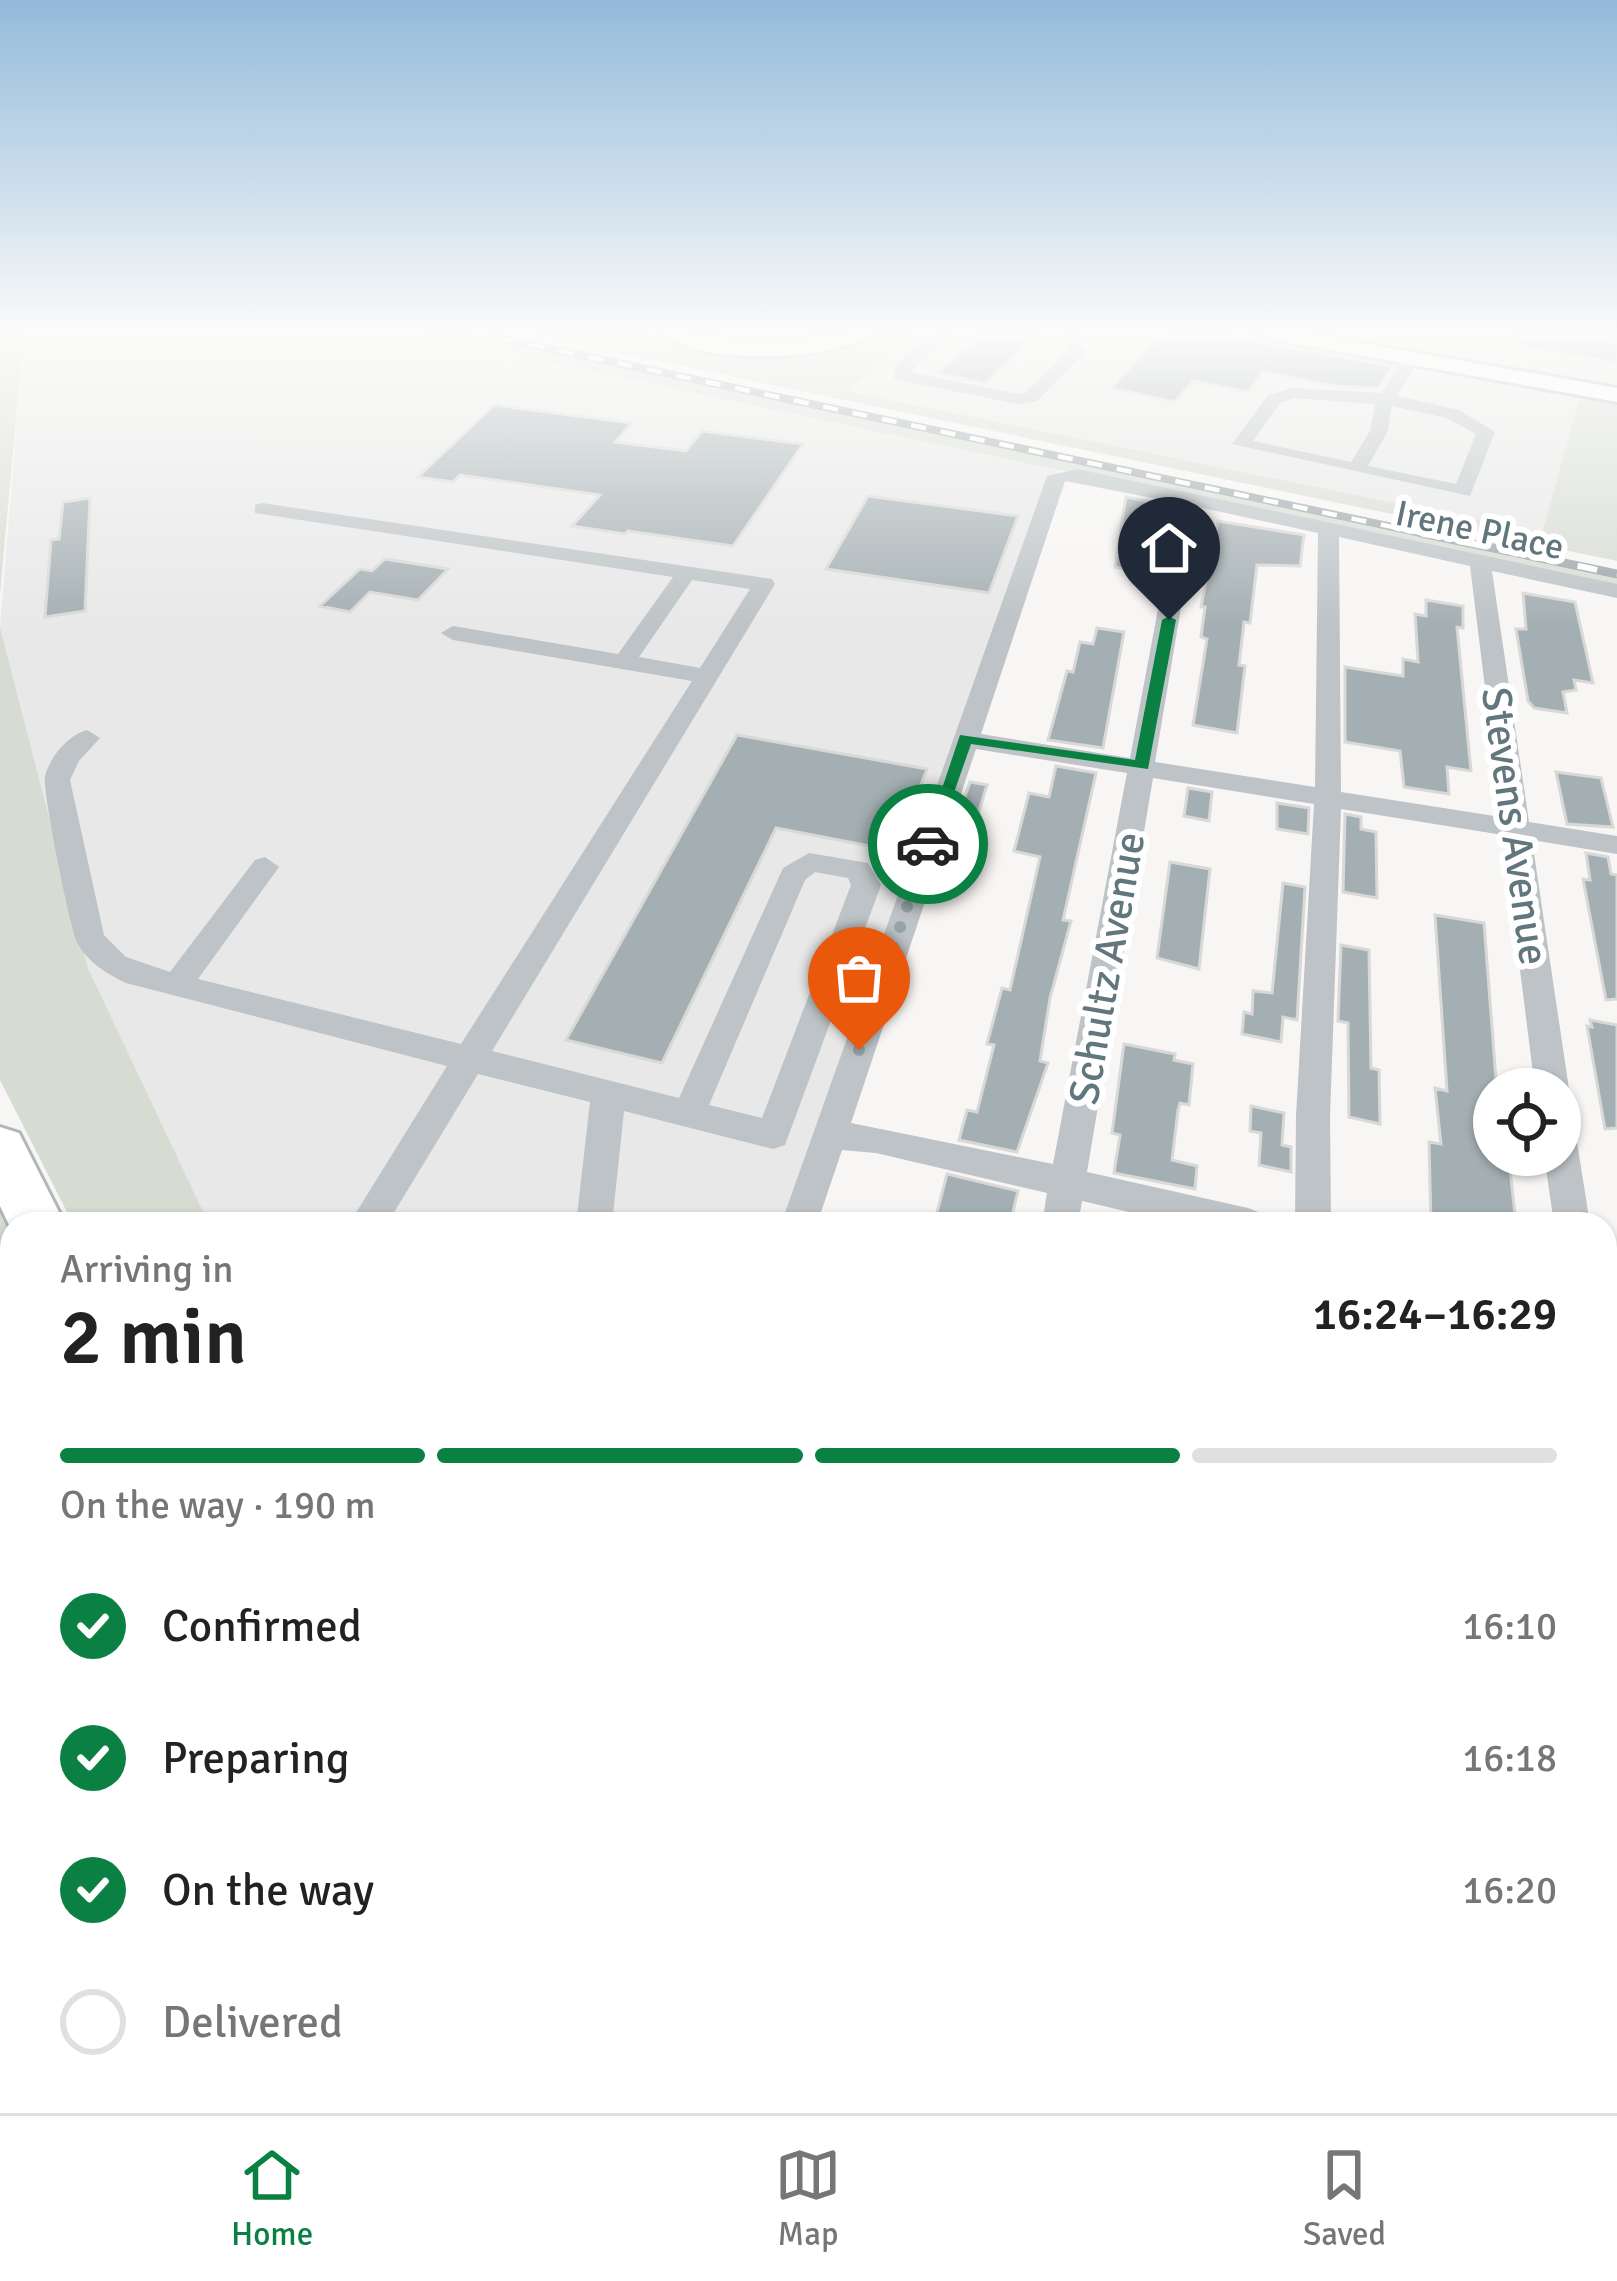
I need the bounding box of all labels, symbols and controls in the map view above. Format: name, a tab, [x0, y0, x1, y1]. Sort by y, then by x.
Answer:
street label: Irene Place	[1392, 491, 1568, 570]
pin	[1118, 497, 1220, 620]
icon: home	[1136, 515, 1202, 581]
street label: Stevens Avenue	[1470, 684, 1559, 968]
courier	[868, 784, 988, 904]
icon: car	[895, 811, 961, 877]
street label: Schultz Avenue	[1058, 828, 1156, 1108]
pin	[808, 927, 910, 1050]
icon: bag	[826, 945, 892, 1011]
map controls	[1473, 1068, 1581, 1176]
button: locate	[1473, 1068, 1581, 1176]
text: Arriving in	[60, 1245, 234, 1293]
text: 16:24–16:29	[1313, 1287, 1557, 1342]
text: 2 min	[60, 1290, 247, 1386]
text: On the way · 190 m	[60, 1481, 376, 1529]
icon: check	[60, 1593, 126, 1659]
text: Confirmed	[162, 1599, 362, 1654]
text: 16:10	[1462, 1602, 1557, 1650]
icon: check	[60, 1725, 126, 1791]
text: Preparing	[162, 1731, 350, 1786]
text: 16:18	[1462, 1734, 1557, 1782]
icon: check	[60, 1857, 126, 1923]
text: On the way	[162, 1863, 374, 1918]
text: 16:20	[1462, 1866, 1557, 1914]
text: Delivered	[162, 1995, 343, 2050]
tab: Home	[231, 2142, 313, 2255]
tab: Map	[775, 2142, 841, 2255]
tab: Saved	[1303, 2142, 1386, 2255]

